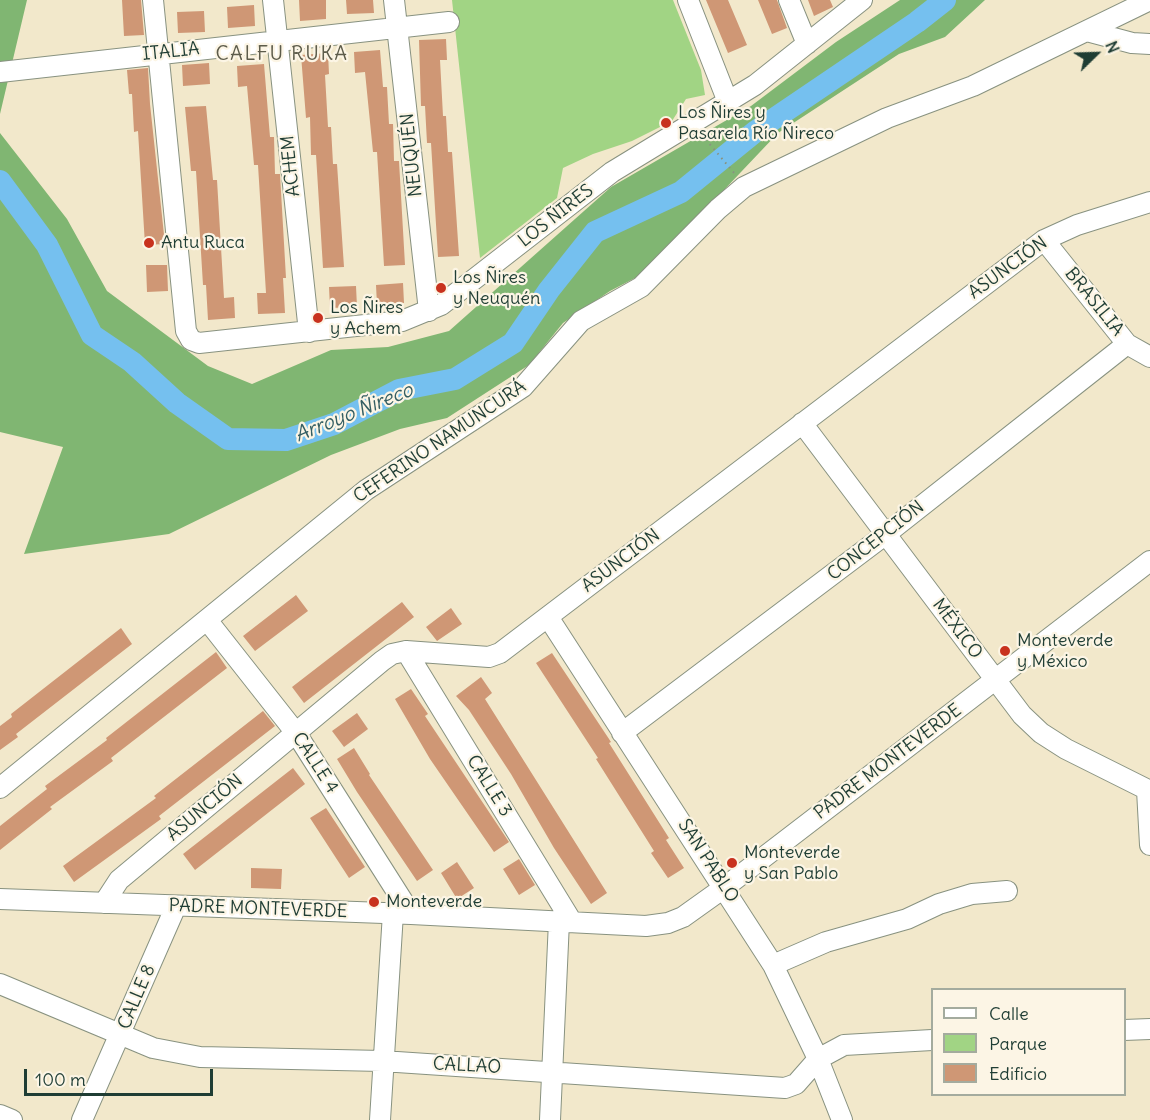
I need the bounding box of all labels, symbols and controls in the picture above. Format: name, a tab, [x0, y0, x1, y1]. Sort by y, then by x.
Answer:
north arrow	[1066, 24, 1126, 84]
street label: ITALIA	[141, 38, 201, 66]
text: N	[1101, 38, 1124, 56]
district label: CALFU RUKA	[215, 42, 349, 66]
place label: Los Ñires y Pasarela Río Ñireco	[678, 102, 834, 144]
street label: NEUQUÉN	[397, 112, 427, 198]
marker: Los Ñires y Pasarela Río Ñireco	[659, 116, 673, 130]
street label: ACHEM	[277, 134, 305, 198]
street label: LOS ÑIRES	[514, 180, 598, 252]
place label: Antu Ruca	[161, 232, 245, 254]
street label: ASUNCIÓN	[964, 232, 1052, 304]
marker: Antu Ruca	[142, 236, 156, 250]
street label: BRASILIA	[1060, 263, 1128, 341]
place label: Los Ñires y Neuquén	[453, 267, 540, 310]
marker: Los Ñires y Neuquén	[434, 281, 448, 295]
place label: Los Ñires y Achem	[330, 297, 403, 340]
marker: Los Ñires y Achem	[311, 311, 325, 325]
street label: CEFERINO NAMUNCURÁ	[350, 376, 530, 508]
water label: Arroyo Ñireco	[291, 378, 417, 448]
street label: CONCEPCIÓN	[823, 497, 929, 585]
street label: ASUNCIÓN	[578, 525, 664, 597]
street label: MÉXICO	[927, 595, 987, 663]
place label: Monteverde y México	[1017, 630, 1113, 672]
marker: Monteverde y México	[998, 644, 1012, 658]
street label: PADRE MONTEVERDE	[810, 700, 966, 824]
street label: CALLE 4	[287, 728, 343, 798]
street label: CALLE 3	[462, 751, 516, 821]
street label: ASUNCIÓN	[163, 770, 247, 846]
street label: SAN PABLO	[673, 815, 743, 907]
place label: Monteverde y San Pablo	[744, 842, 840, 884]
marker: Monteverde y San Pablo	[725, 856, 739, 870]
place label: Monteverde	[386, 891, 482, 913]
street label: PADRE MONTEVERDE	[168, 895, 348, 923]
marker: Monteverde	[367, 895, 381, 909]
street label: CALLE 8	[114, 961, 160, 1033]
legend	[931, 988, 1126, 1096]
text: Calle	[989, 1002, 1029, 1025]
text: Parque	[989, 1032, 1047, 1055]
street label: CALLAO	[432, 1053, 502, 1079]
scale bar	[27, 1057, 216, 1095]
text: Edificio	[989, 1062, 1047, 1085]
text: 100 m	[35, 1068, 86, 1091]

